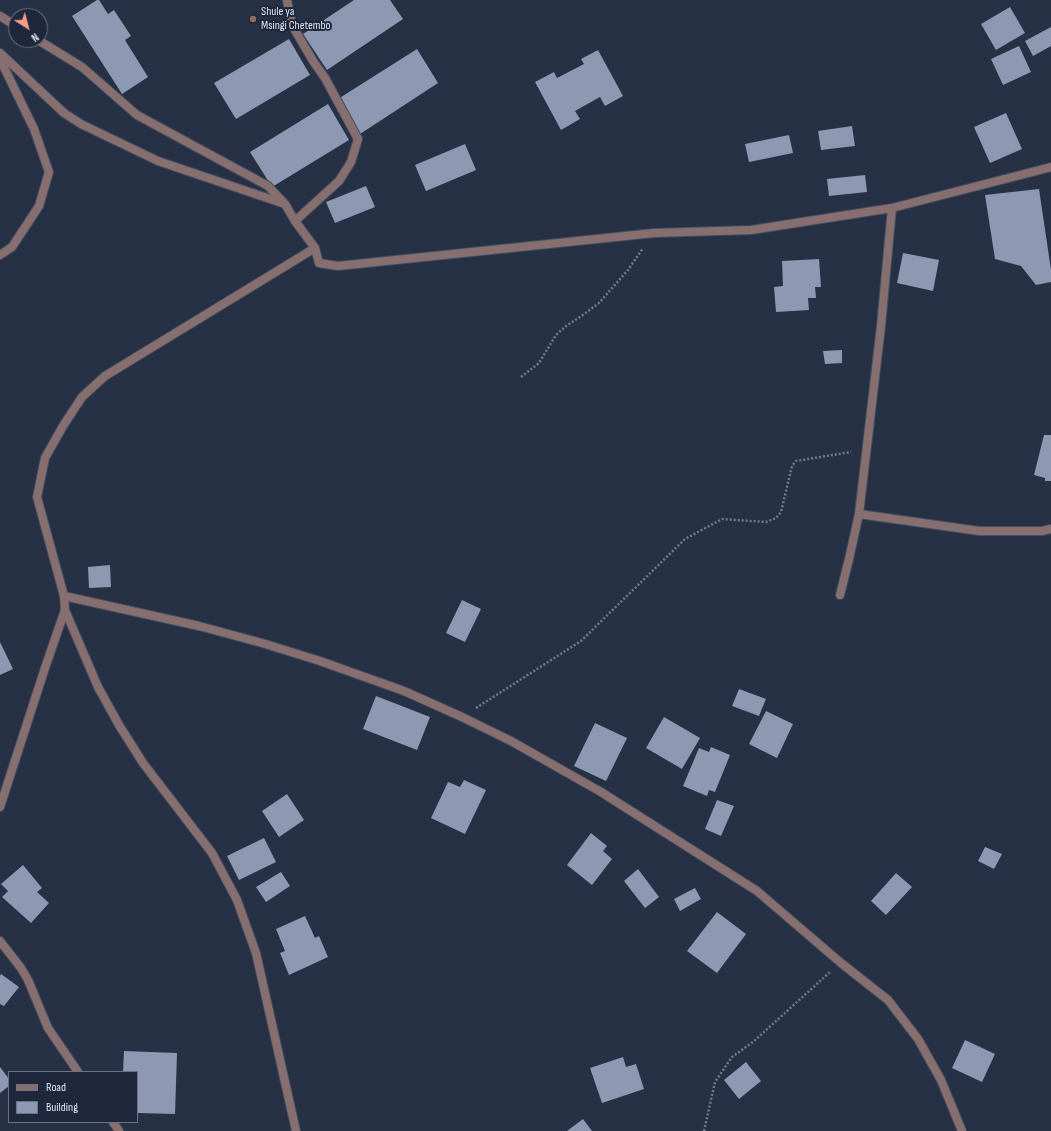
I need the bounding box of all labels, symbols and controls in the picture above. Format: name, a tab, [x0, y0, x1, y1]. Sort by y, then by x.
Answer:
place label: Shule ya Msingi Chetembo	[261, 5, 331, 33]
north arrow	[8, 8, 48, 48]
marker: Shule ya Msingi Chetembo	[248, 14, 258, 24]
text: N	[29, 30, 41, 44]
legend	[8, 1071, 138, 1123]
text: Road	[46, 1080, 66, 1095]
text: Building	[46, 1100, 78, 1115]

